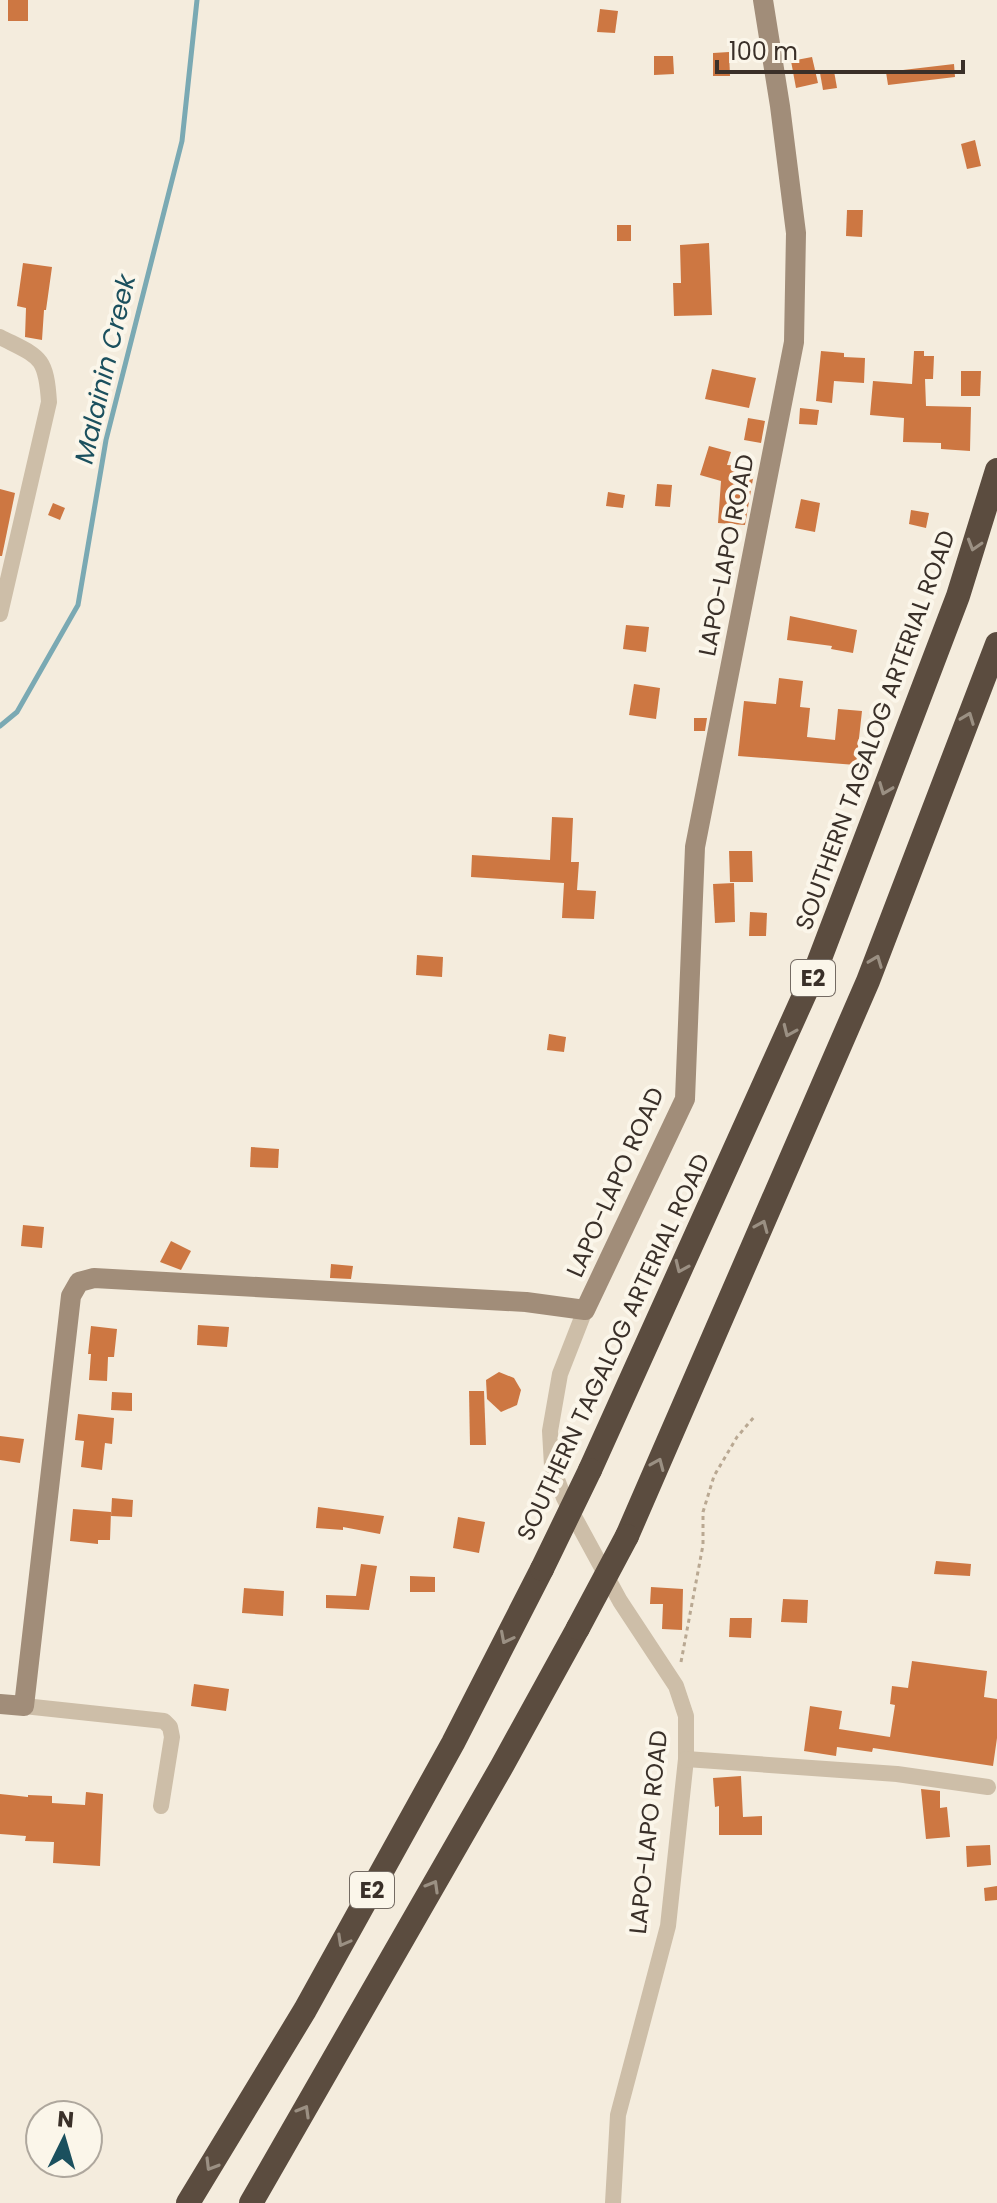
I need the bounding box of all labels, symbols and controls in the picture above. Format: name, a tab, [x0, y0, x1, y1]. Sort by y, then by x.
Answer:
scale bar	[717, 24, 963, 74]
text: 100 m	[729, 35, 798, 68]
water label: Malainin Creek	[66, 269, 145, 467]
street label: LAPO-LAPO ROAD	[690, 451, 762, 659]
street label: SOUTHERN TAGALOG ARTERIAL ROAD	[787, 525, 963, 935]
one-way arrow	[967, 538, 983, 551]
one-way arrow	[958, 712, 975, 726]
one-way arrow	[878, 781, 895, 795]
one-way arrow	[866, 955, 883, 969]
road number: E2	[791, 960, 835, 996]
one-way arrow	[782, 1022, 798, 1037]
street label: LAPO-LAPO ROAD	[558, 1082, 672, 1282]
street label: SOUTHERN TAGALOG ARTERIAL ROAD	[509, 1148, 717, 1546]
one-way arrow	[752, 1220, 768, 1234]
one-way arrow	[675, 1259, 691, 1274]
one-way arrow	[649, 1458, 665, 1473]
one-way arrow	[501, 1630, 516, 1645]
street label: LAPO-LAPO ROAD	[621, 1728, 675, 1936]
road number: E2	[350, 1872, 394, 1908]
one-way arrow	[423, 1880, 439, 1895]
one-way arrow	[337, 1932, 353, 1947]
north arrow	[24, 2099, 104, 2179]
text: N	[56, 2103, 75, 2136]
one-way arrow	[294, 2105, 310, 2120]
one-way arrow	[205, 2156, 221, 2171]

